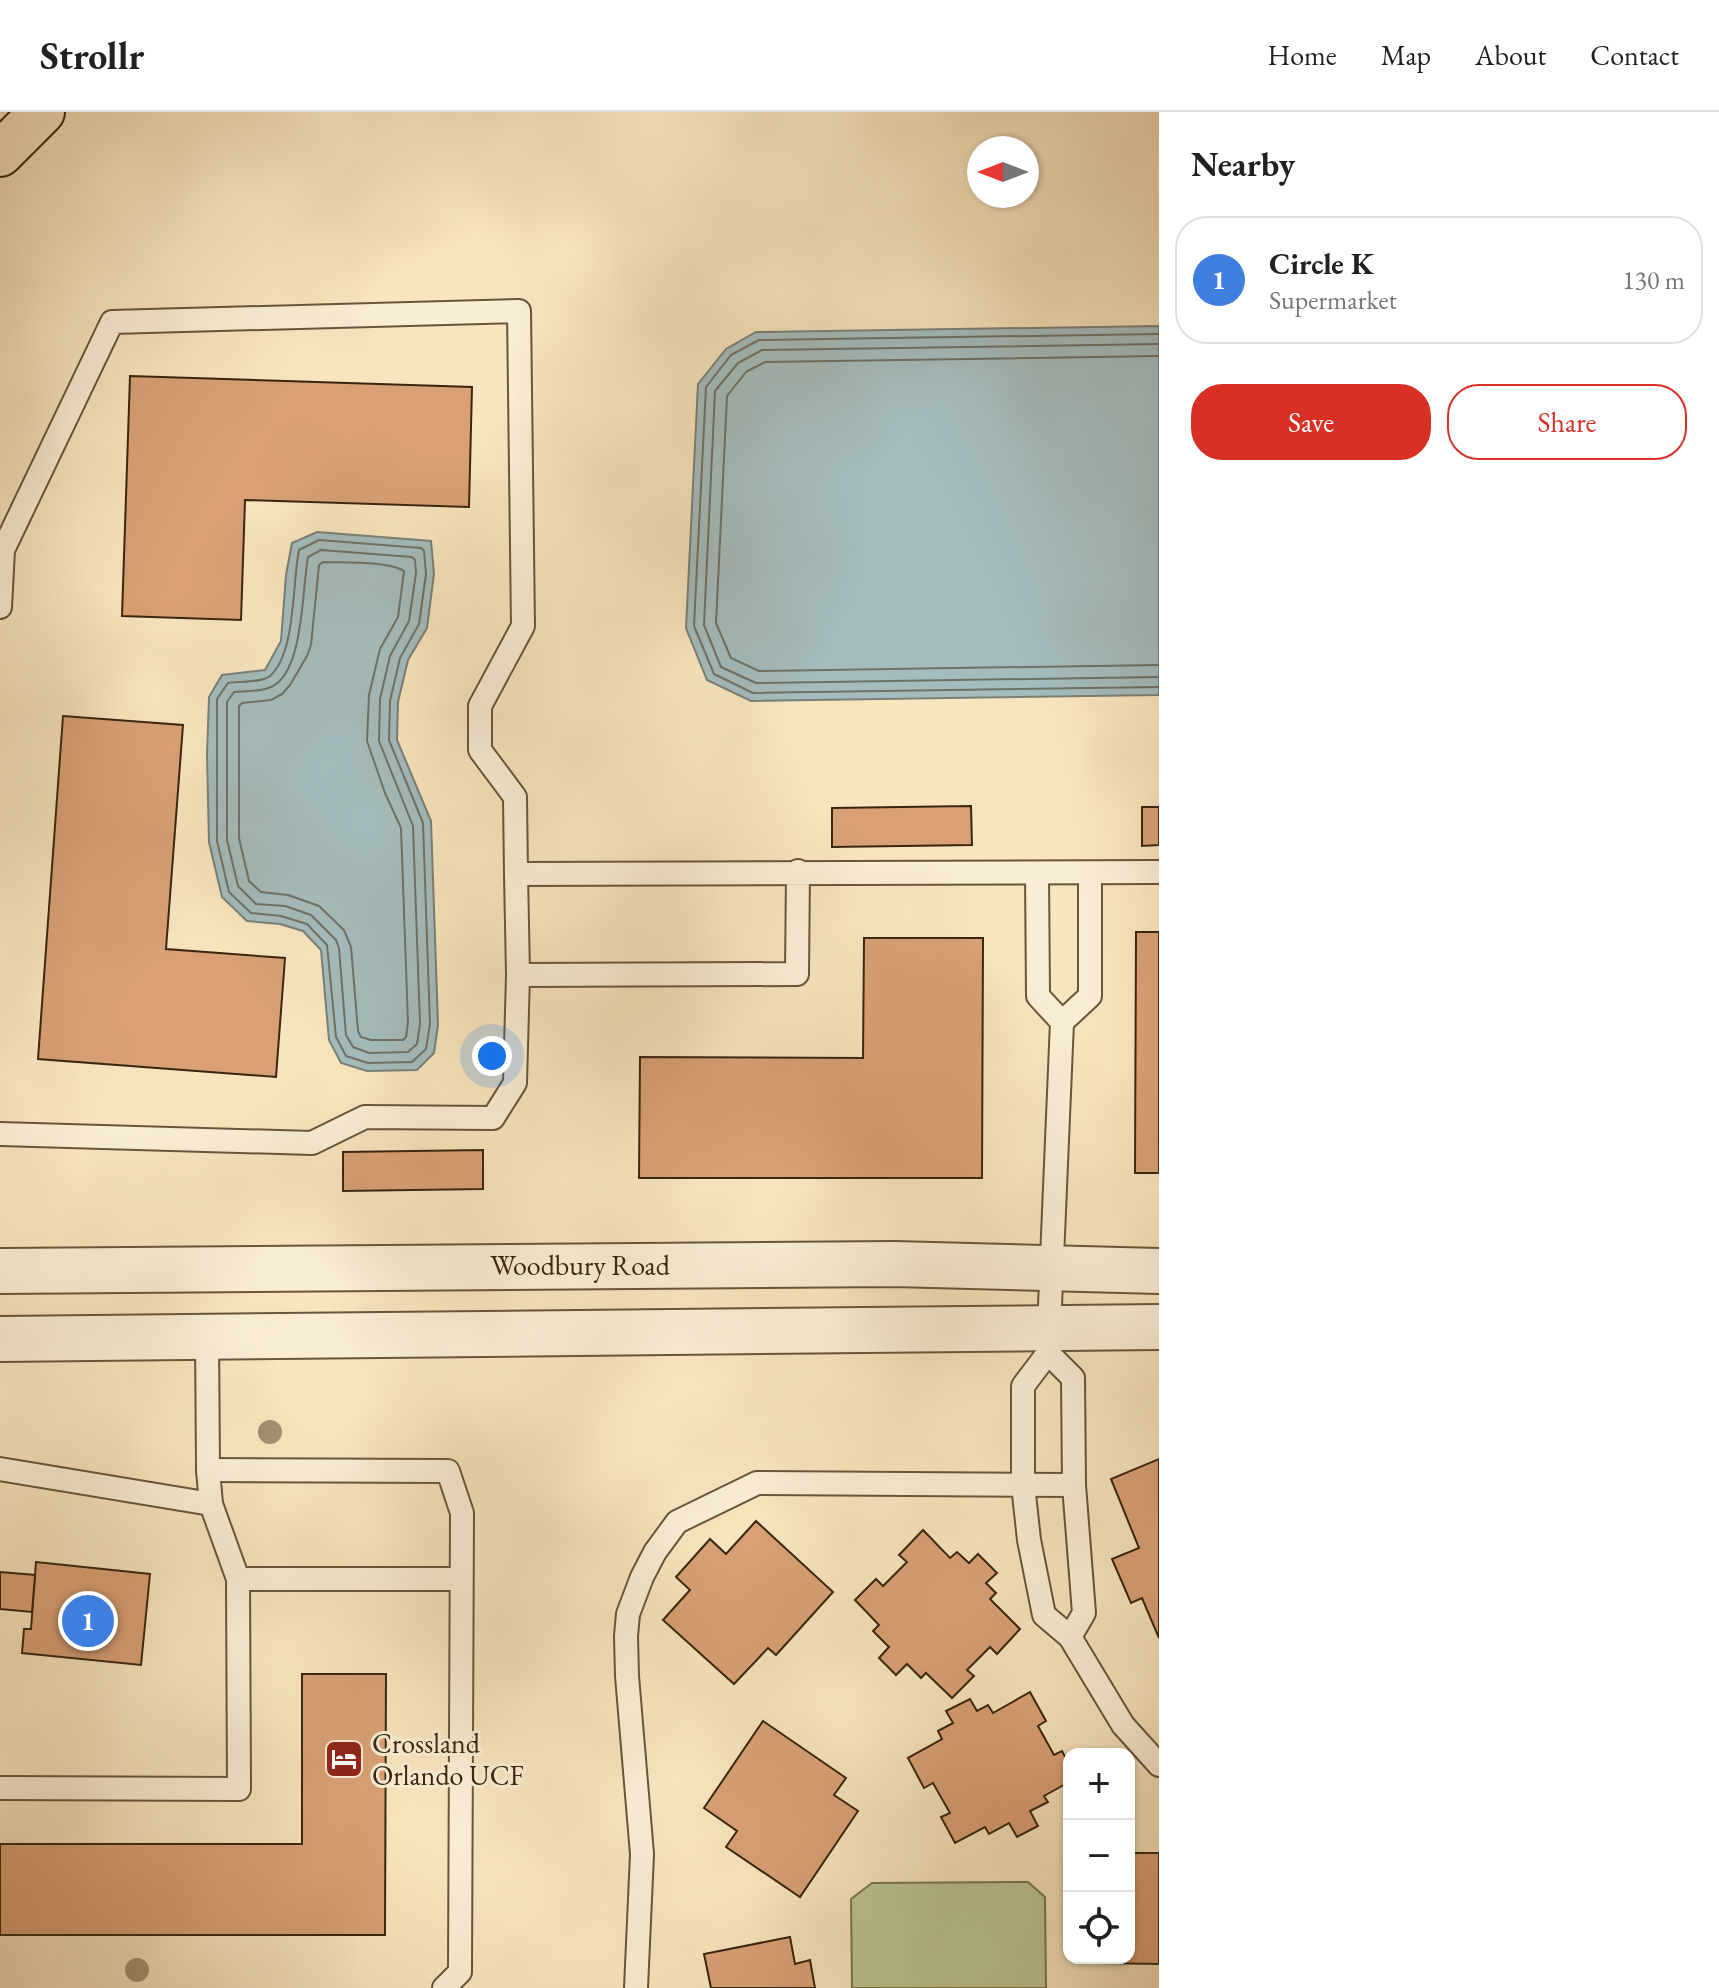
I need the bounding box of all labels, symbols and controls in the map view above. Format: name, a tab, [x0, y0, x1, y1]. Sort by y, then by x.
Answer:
text: Strollr	[40, 31, 144, 80]
text: Home	[1267, 37, 1337, 73]
text: Map	[1381, 37, 1431, 73]
text: About	[1475, 37, 1546, 73]
text: Contact	[1590, 37, 1679, 73]
north arrow	[967, 136, 1039, 208]
text: Nearby	[1191, 142, 1295, 186]
text: Circle K	[1269, 244, 1374, 283]
text: 1	[1212, 263, 1226, 297]
text: 130 m	[1622, 263, 1685, 297]
text: Supermarket	[1269, 283, 1397, 317]
button: Save	[1191, 384, 1431, 460]
button: Share	[1447, 384, 1687, 460]
your location	[472, 1036, 512, 1076]
street label: Woodbury Road	[490, 1247, 671, 1283]
pin: 1	[62, 1591, 114, 1651]
place label: Crossland Orlando UCF	[372, 1725, 524, 1793]
hotel icon: Crossland Orlando UCF	[323, 1738, 365, 1780]
map controls	[1063, 1748, 1135, 1964]
button: +	[1063, 1748, 1135, 1820]
button: −	[1063, 1820, 1135, 1892]
button: locate	[1063, 1892, 1135, 1964]

